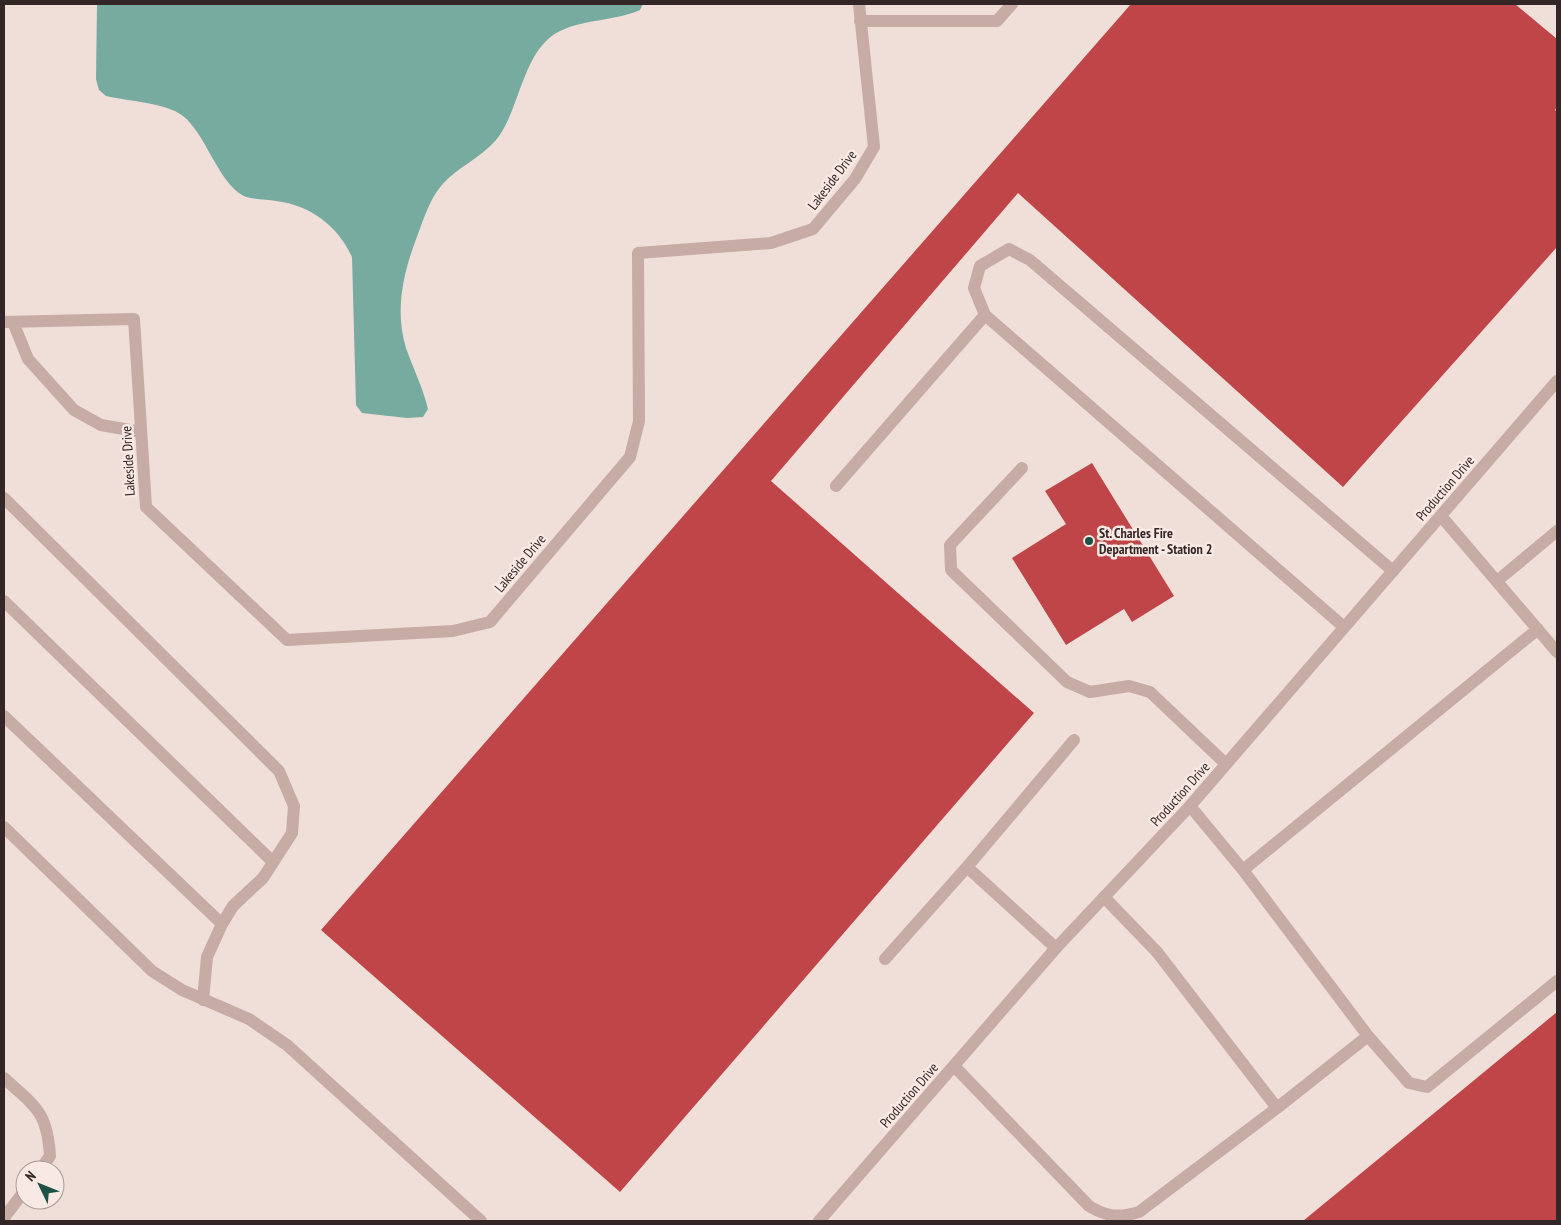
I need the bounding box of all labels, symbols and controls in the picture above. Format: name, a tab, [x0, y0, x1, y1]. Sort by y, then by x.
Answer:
street label: Lakeside Drive	[804, 146, 860, 213]
street label: Lakeside Drive	[117, 425, 139, 497]
street label: Production Drive	[1412, 452, 1478, 524]
place label: St. Charles Fire Department - Station 2	[1099, 524, 1212, 558]
street label: Lakeside Drive	[491, 530, 550, 596]
marker: St. Charles Fire Department - Station 2	[1083, 535, 1095, 547]
street label: Production Drive	[1146, 758, 1214, 830]
street label: Production Drive	[876, 1059, 942, 1131]
north arrow	[15, 1160, 65, 1210]
text: N	[21, 1167, 40, 1185]

